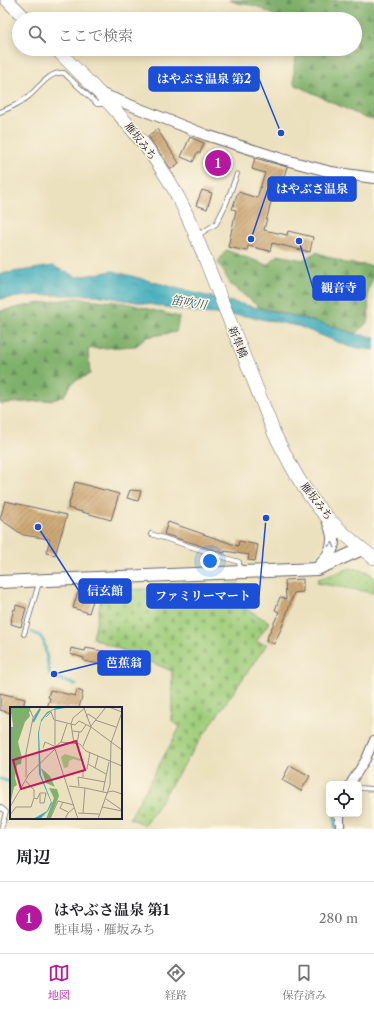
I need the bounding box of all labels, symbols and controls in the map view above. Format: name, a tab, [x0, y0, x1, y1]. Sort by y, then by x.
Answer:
search box	[12, 12, 362, 56]
icon: search	[26, 23, 48, 45]
text: ここで検索	[58, 26, 133, 45]
callout: はやぶさ温泉 第2	[149, 67, 259, 91]
text: はやぶさ温泉 第2	[157, 71, 251, 86]
street label: 雁坂みち	[122, 119, 160, 163]
pin: 1	[205, 148, 231, 178]
callout: はやぶさ温泉	[268, 177, 356, 201]
text: はやぶさ温泉	[276, 181, 348, 196]
callout: 観音寺	[313, 276, 365, 300]
text: 観音寺	[321, 280, 357, 295]
water label: 笛吹川	[170, 292, 210, 313]
street label: 新隼橋	[225, 324, 251, 360]
street label: 雁坂みち	[298, 479, 336, 523]
one-way arrow	[327, 542, 335, 548]
your location	[200, 551, 220, 571]
callout: 信玄館	[79, 579, 131, 603]
text: 信玄館	[87, 583, 123, 598]
callout: ファミリーマート	[147, 584, 259, 608]
text: ファミリーマート	[155, 588, 251, 603]
callout: 芭蕉翁	[98, 651, 150, 675]
text: 芭蕉翁	[106, 655, 142, 670]
inset map	[10, 707, 122, 819]
map controls	[326, 781, 362, 817]
button: locate	[326, 781, 362, 817]
text: 周辺	[16, 847, 50, 867]
text: はやぶさ温泉 第1	[54, 900, 170, 919]
text: 1	[26, 910, 32, 926]
text: 280 m	[319, 910, 358, 926]
text: 駐車場 · 雁坂みち	[54, 921, 156, 937]
tab: 地図	[48, 962, 70, 1002]
tab: 経路	[165, 962, 187, 1002]
tab: 保存済み	[282, 962, 326, 1002]

